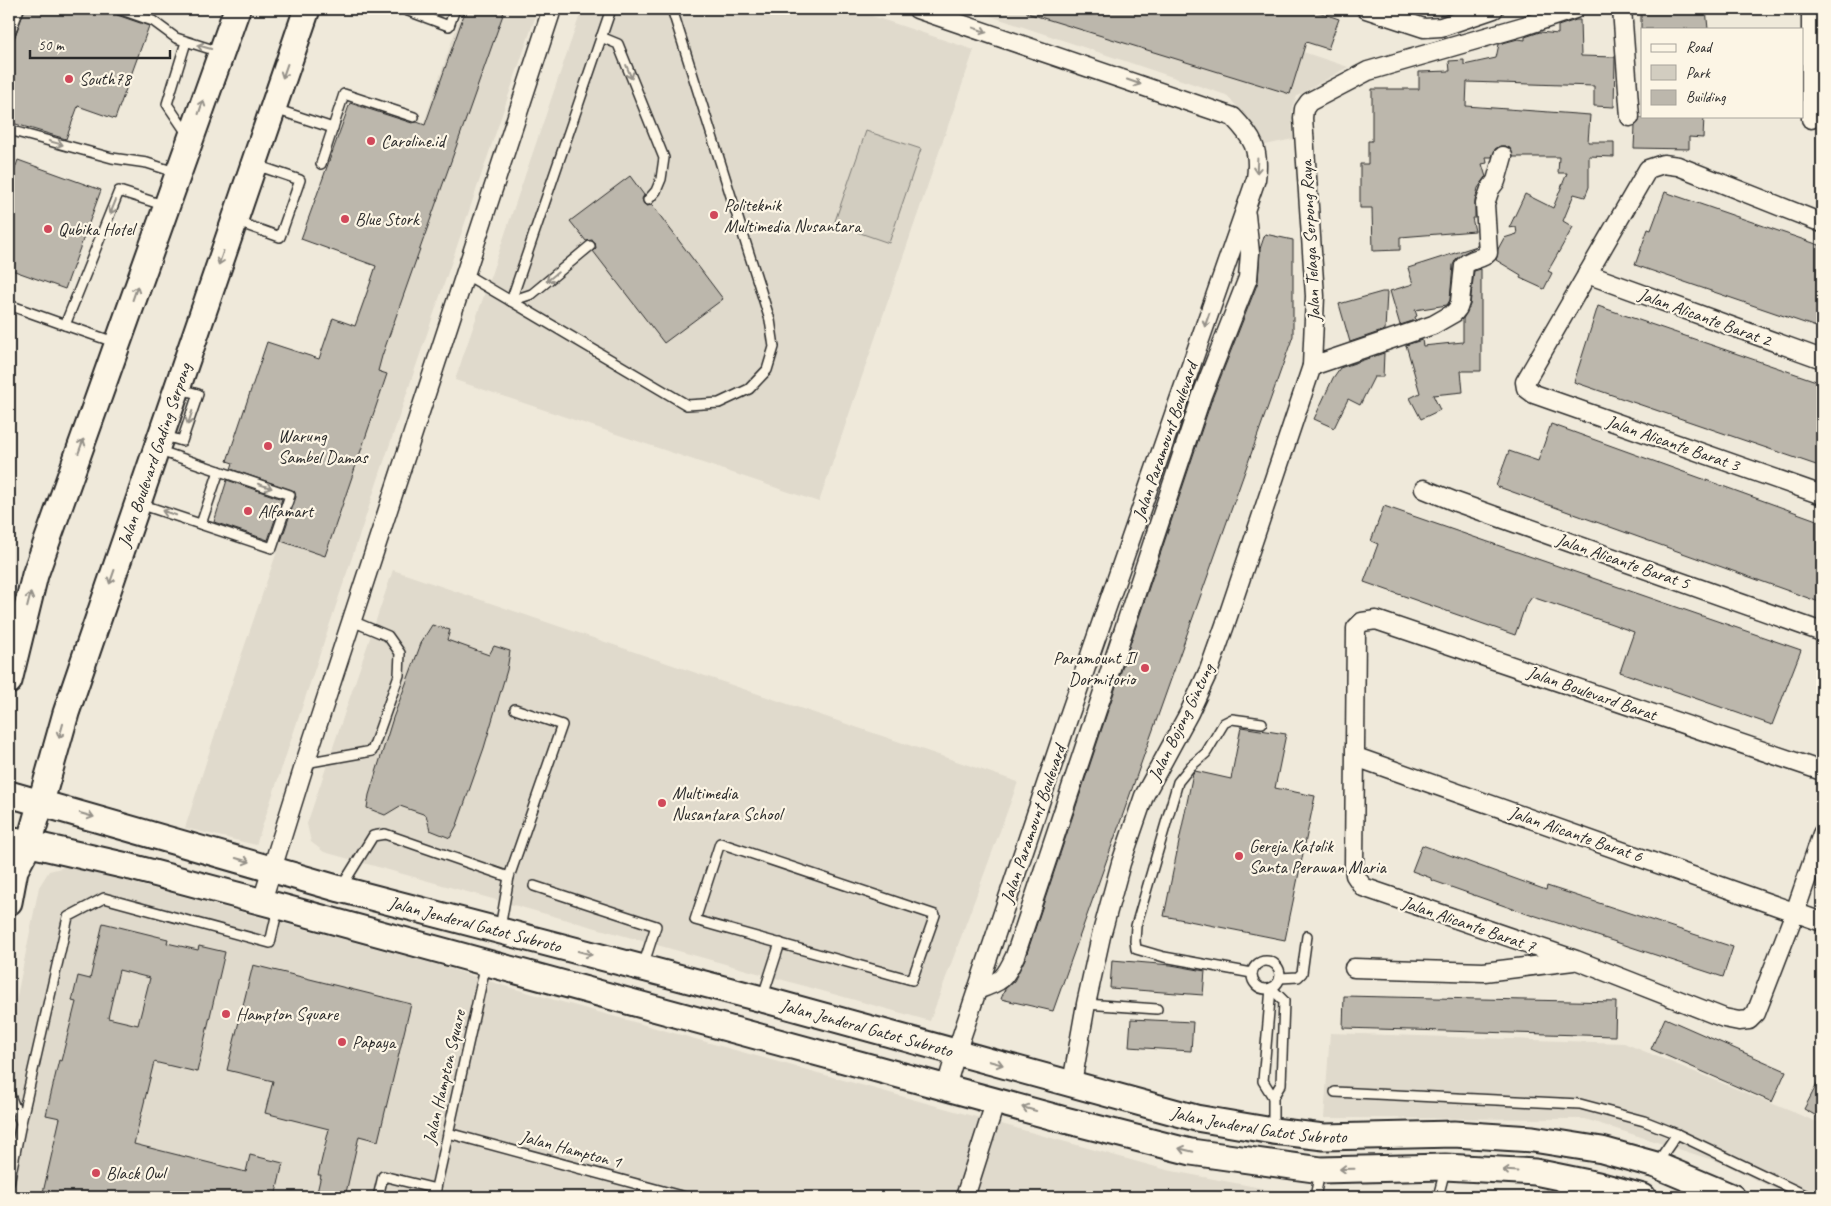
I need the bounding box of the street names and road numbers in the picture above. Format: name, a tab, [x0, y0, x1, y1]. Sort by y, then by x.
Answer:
street label: Jalan Telaga Serpong Raya	[1295, 158, 1325, 323]
street label: Jalan Alicante Barat 2	[1635, 283, 1776, 352]
street label: Jalan Paramount Boulevard	[1127, 356, 1203, 524]
street label: Jalan Boulevard Gading Serpong	[112, 358, 197, 551]
street label: Jalan Alicante Barat 3	[1603, 410, 1744, 477]
street label: Jalan Alicante Barat 5	[1553, 528, 1693, 594]
street label: Jalan Bojong Gintung	[1143, 658, 1220, 785]
street label: Jalan Boulevard Barat	[1524, 660, 1661, 726]
street label: Jalan Paramount Boulevard	[995, 739, 1071, 907]
street label: Jalan Alicante Barat 6	[1506, 801, 1646, 867]
street label: Jalan Jenderal Gatot Subroto	[386, 891, 565, 958]
street label: Jalan Alicante Barat 7	[1399, 891, 1539, 957]
street label: Jalan Jenderal Gatot Subroto	[778, 993, 956, 1062]
street label: Jalan Hampton Square	[418, 1007, 470, 1147]
street label: Jalan Jenderal Gatot Subroto	[1168, 1101, 1348, 1148]
street label: Jalan Hampton 1	[517, 1125, 625, 1173]

